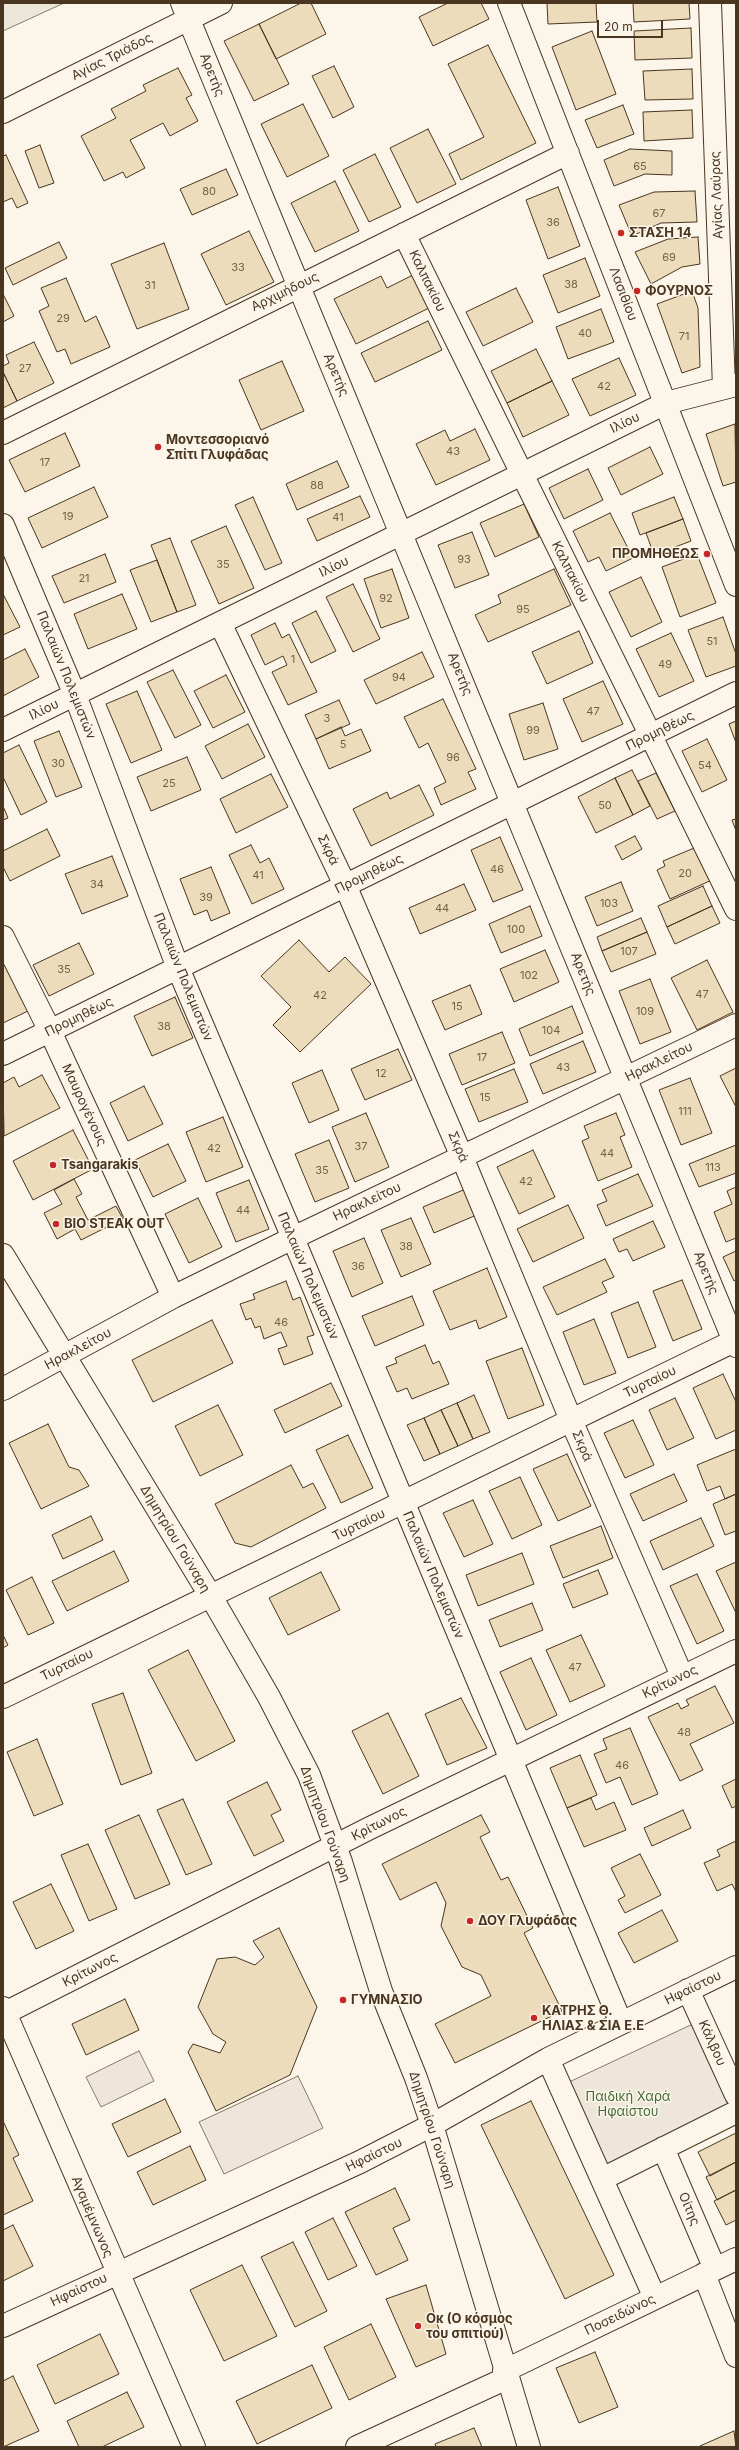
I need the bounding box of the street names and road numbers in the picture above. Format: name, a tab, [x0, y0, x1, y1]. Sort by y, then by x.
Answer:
street label: Αγίας Τριάδος	[69, 30, 155, 84]
street label: Αρετής	[196, 51, 228, 99]
street label: Αγίας Λαύρας	[708, 151, 726, 239]
street label: Καλπακίου	[405, 248, 449, 314]
street label: Λασιθίου	[606, 265, 640, 323]
street label: Αρχιμήδους	[249, 269, 321, 315]
street label: Αρετής	[320, 351, 352, 399]
street label: Ιλίου	[608, 409, 642, 437]
street label: Καλπακίου	[548, 539, 592, 605]
street label: Ιλίου	[317, 553, 351, 581]
street label: Παλαιών Πολεμιστών	[33, 609, 99, 741]
street label: Αρετής	[444, 650, 476, 698]
street label: Ιλίου	[27, 696, 61, 724]
street label: Προμηθέως	[623, 708, 697, 754]
street label: Σκρά	[314, 832, 342, 868]
street label: Προμηθέως	[332, 851, 406, 897]
street label: Παλαιών Πολεμιστών	[150, 911, 216, 1043]
street label: Αρετής	[567, 950, 599, 998]
street label: Προμηθέως	[42, 994, 116, 1040]
street label: Ηρακλείτου	[623, 1039, 695, 1085]
street label: Μαυρογένους	[58, 1062, 110, 1148]
street label: Σκρά	[444, 1129, 472, 1165]
street label: Ηρακλείτου	[330, 1179, 404, 1225]
street label: Παλαιών Πολεμιστών	[274, 1210, 342, 1342]
street label: Αρετής	[690, 1249, 722, 1297]
street label: Ηρακλείτου	[42, 1325, 114, 1373]
street label: Τυρταίου	[621, 1363, 679, 1401]
street label: Σκρά	[568, 1428, 596, 1464]
street label: Δημητρίου Γούναρη	[137, 1483, 213, 1595]
street label: Τυρταίου	[330, 1506, 388, 1544]
street label: Παλαιών Πολεμιστών	[399, 1509, 467, 1641]
street label: Τυρταίου	[38, 1646, 96, 1684]
street label: Κρίτωνος	[640, 1662, 700, 1702]
street label: Δημητρίου Γούναρη	[297, 1764, 353, 1884]
street label: Κρίτωνος	[349, 1804, 409, 1844]
street label: Κρίτωνος	[60, 1950, 120, 1990]
street label: Ηφαίστου	[662, 1968, 724, 2008]
street label: Κάλβου	[695, 2018, 729, 2068]
street label: Δημητρίου Γούναρη	[406, 2069, 458, 2191]
street label: Ηφαίστου	[343, 2135, 405, 2175]
street label: Αγαμέμνωνος	[68, 2174, 116, 2260]
street label: Οίτης	[675, 2190, 703, 2228]
street label: Ηφαίστου	[48, 2270, 110, 2310]
street label: Ποσειδώνος	[582, 2291, 658, 2339]

